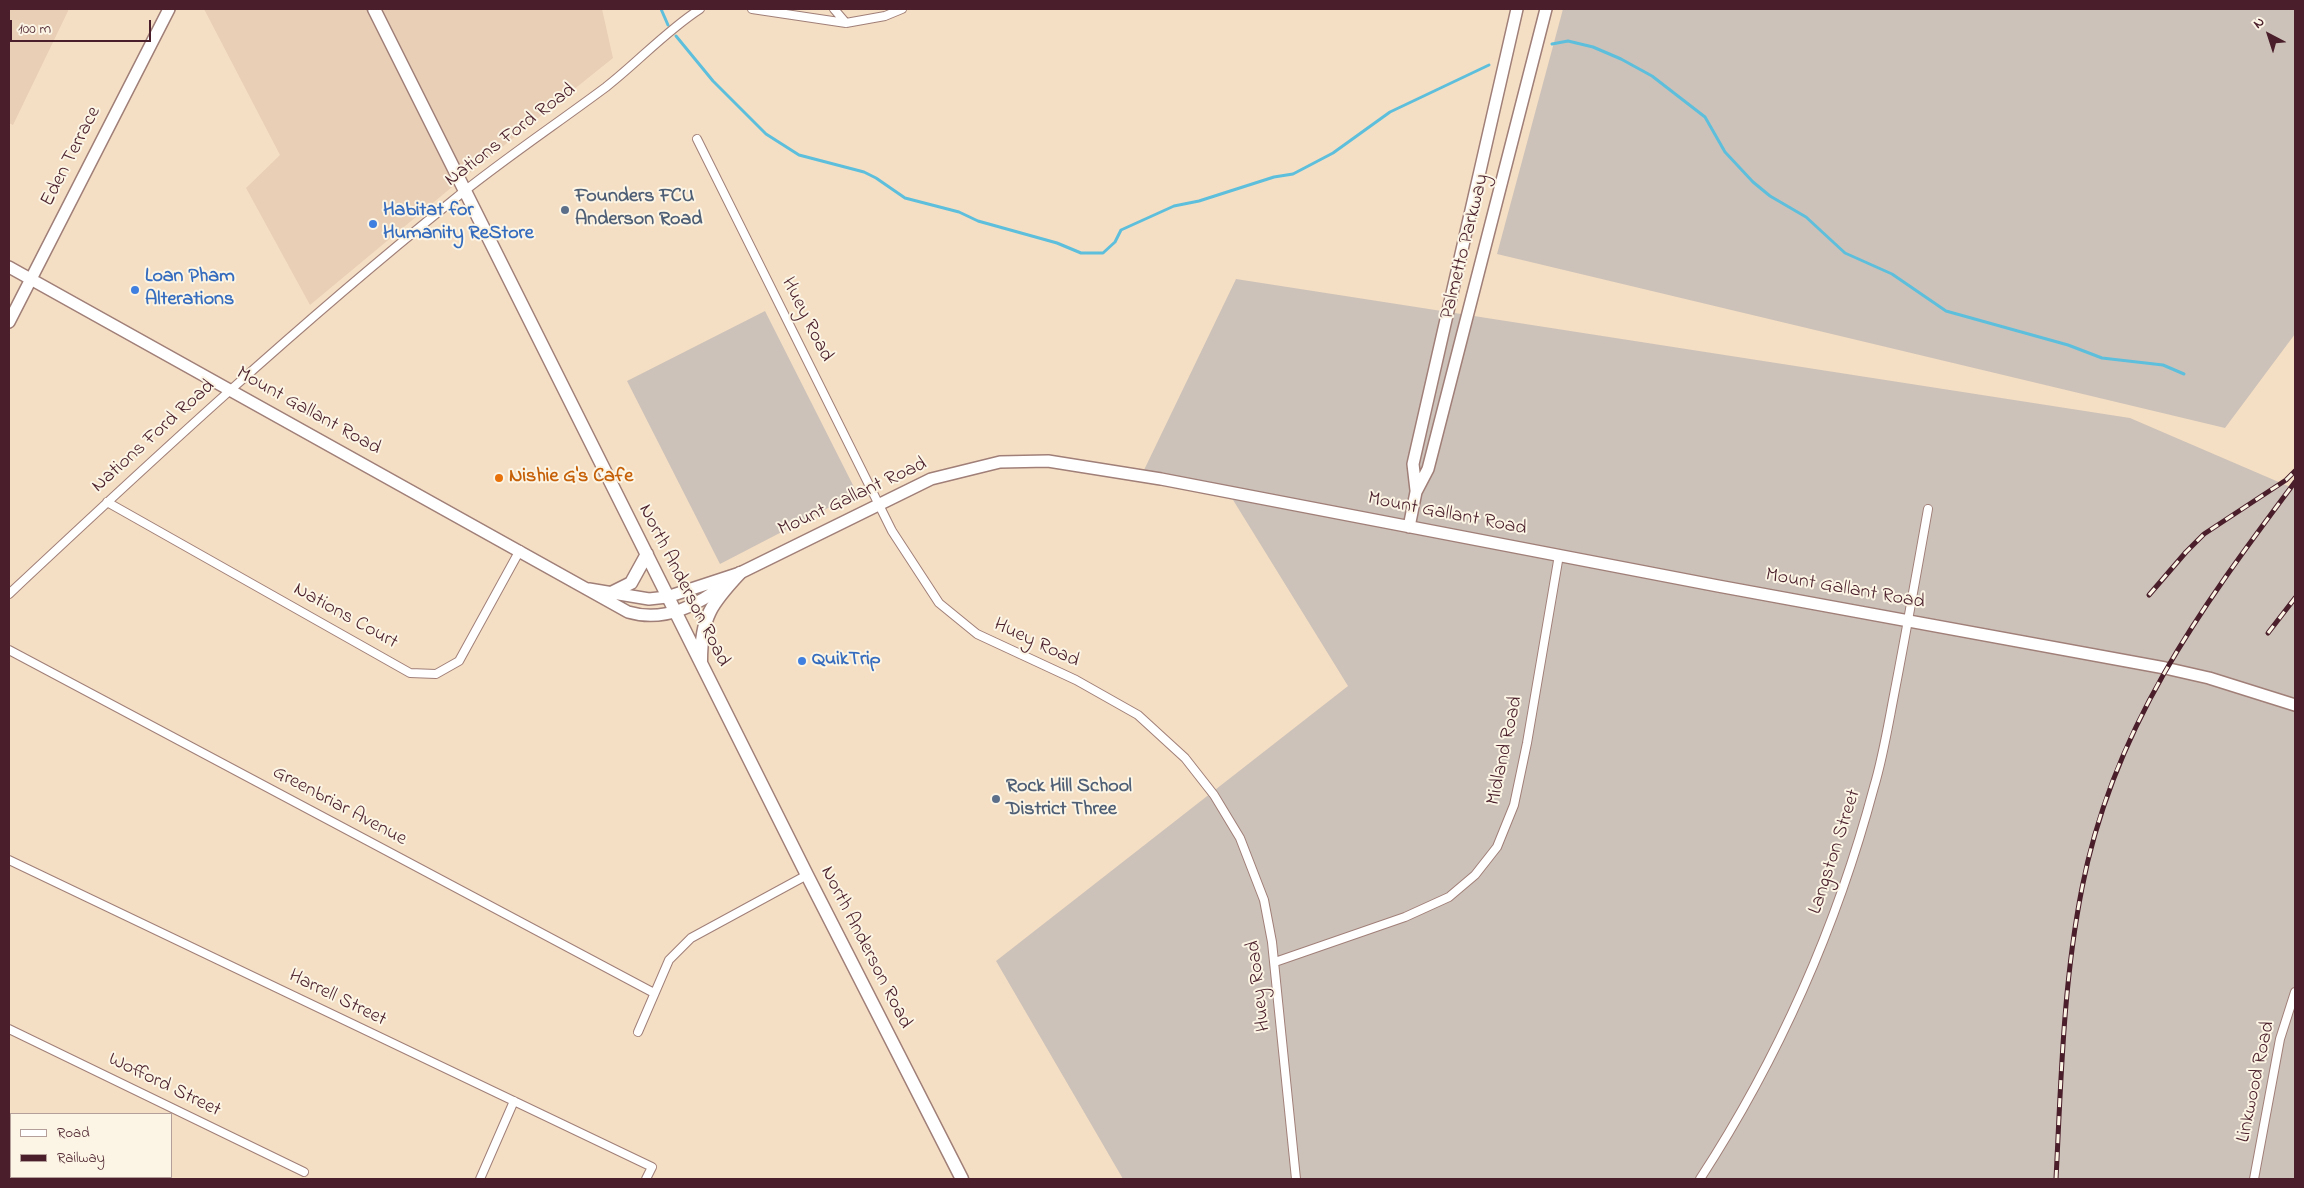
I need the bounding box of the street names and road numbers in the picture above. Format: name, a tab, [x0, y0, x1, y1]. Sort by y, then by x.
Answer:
street label: Nations Ford Road	[441, 79, 581, 193]
street label: Eden Terrace	[37, 103, 107, 211]
street label: Palmetto Parkway	[1436, 172, 1496, 322]
street label: Huey Road	[775, 274, 837, 366]
street label: Mount Gallant Road	[232, 362, 384, 462]
street label: Nations Ford Road	[87, 375, 221, 499]
street label: Mount Gallant Road	[775, 453, 931, 543]
street label: Mount Gallant Road	[1365, 488, 1529, 542]
street label: North Anderson Road	[632, 501, 734, 671]
street label: Mount Gallant Road	[1763, 564, 1927, 616]
street label: Nations Court	[289, 578, 401, 656]
street label: Huey Road	[989, 614, 1083, 674]
street label: Midland Road	[1483, 694, 1529, 808]
street label: Greenbriar Avenue	[268, 762, 410, 852]
street label: Langston Street	[1805, 787, 1867, 917]
street label: North Anderson Road	[814, 863, 916, 1033]
street label: Huey Road	[1243, 939, 1277, 1033]
street label: Harrell Street	[284, 965, 390, 1033]
street label: Linkwood Road	[2232, 1019, 2282, 1145]
street label: Wofford Street	[104, 1048, 224, 1124]

